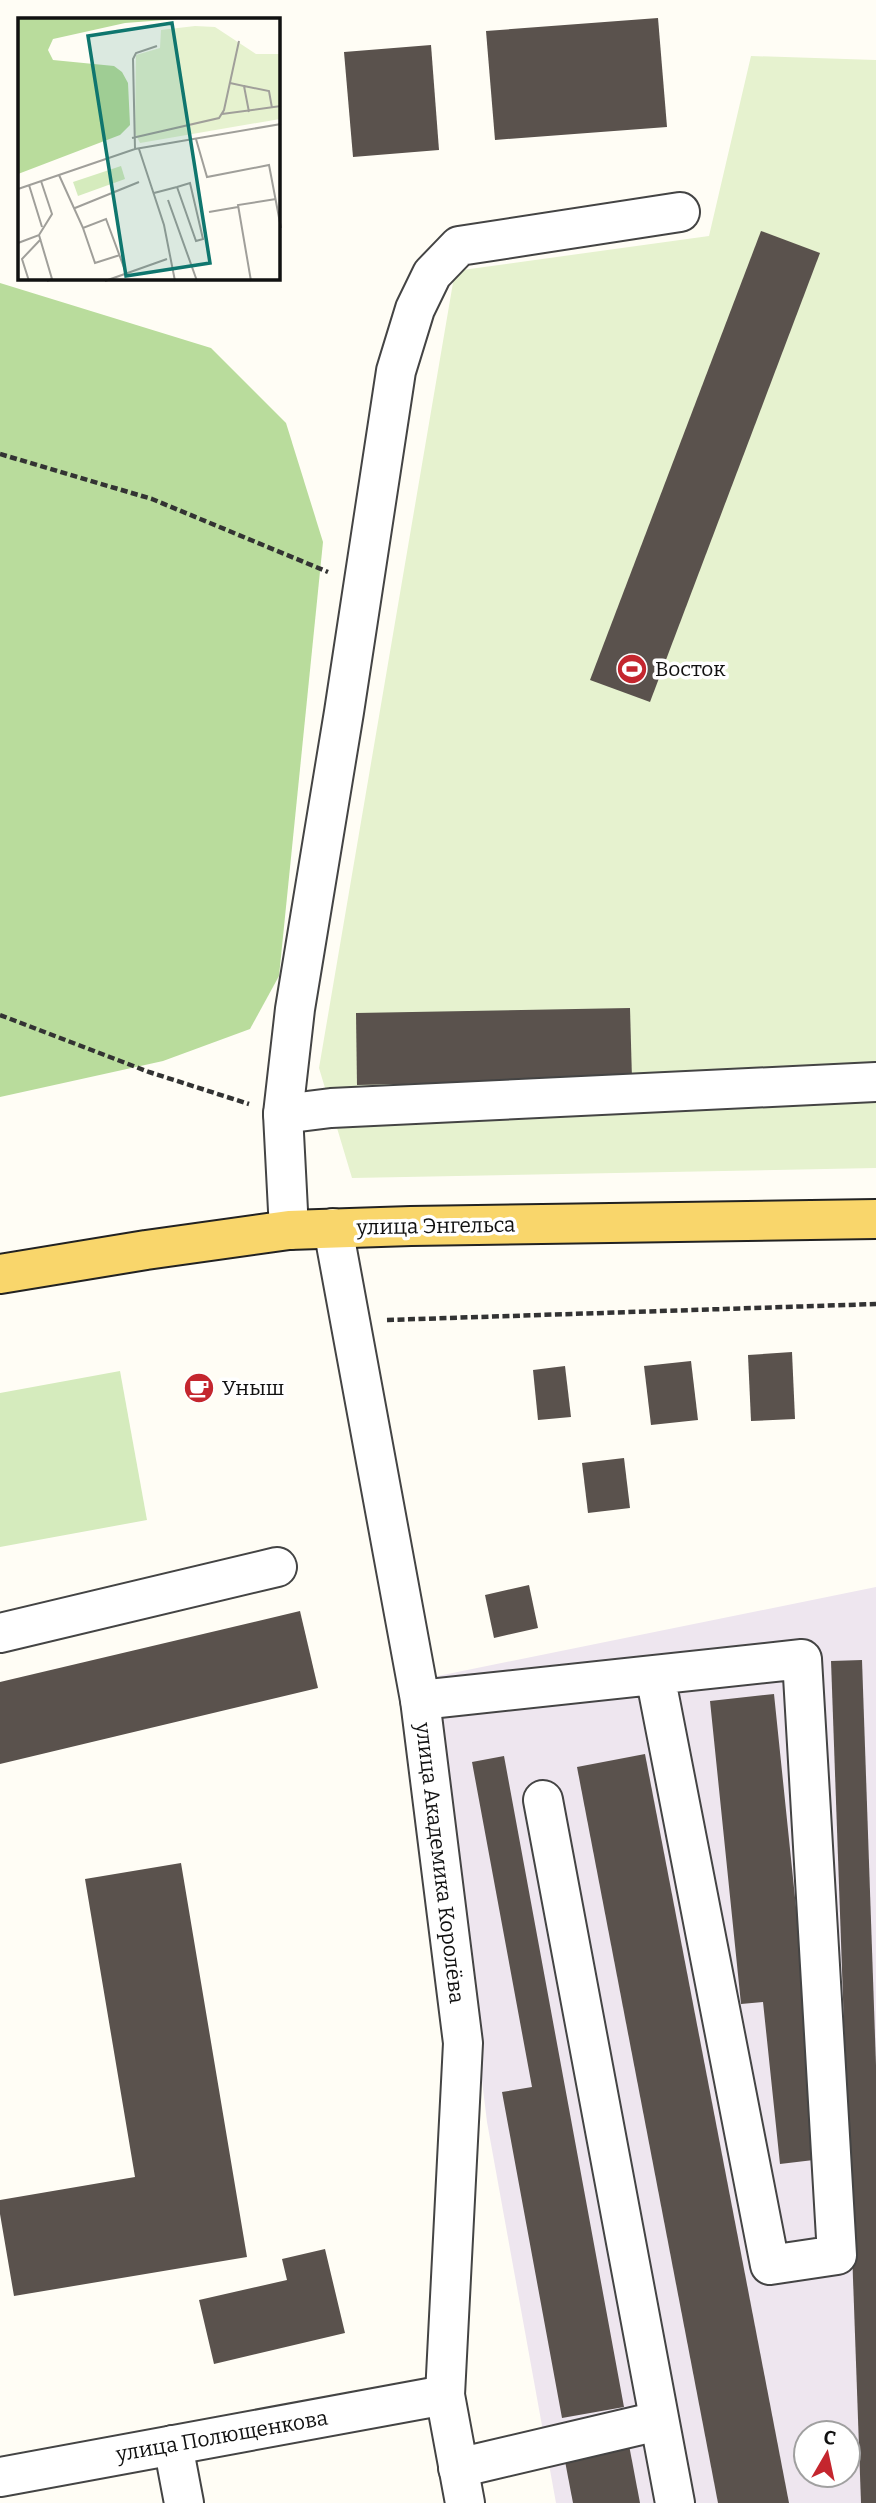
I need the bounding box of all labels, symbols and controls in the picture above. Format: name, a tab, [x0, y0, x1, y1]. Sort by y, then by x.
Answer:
inset map	[18, 18, 280, 280]
sports icon: Восток	[615, 652, 649, 686]
place label: Восток	[655, 656, 726, 682]
street label: улица Энгельса	[355, 1212, 516, 1240]
cafe icon: Уныш	[182, 1371, 216, 1405]
place label: Уныш	[222, 1375, 284, 1401]
street label: улица Академика Королёва	[410, 1720, 470, 2005]
street label: улица Полющенкова	[113, 2404, 330, 2468]
north arrow	[792, 2419, 862, 2489]
text: С	[822, 2425, 837, 2450]

